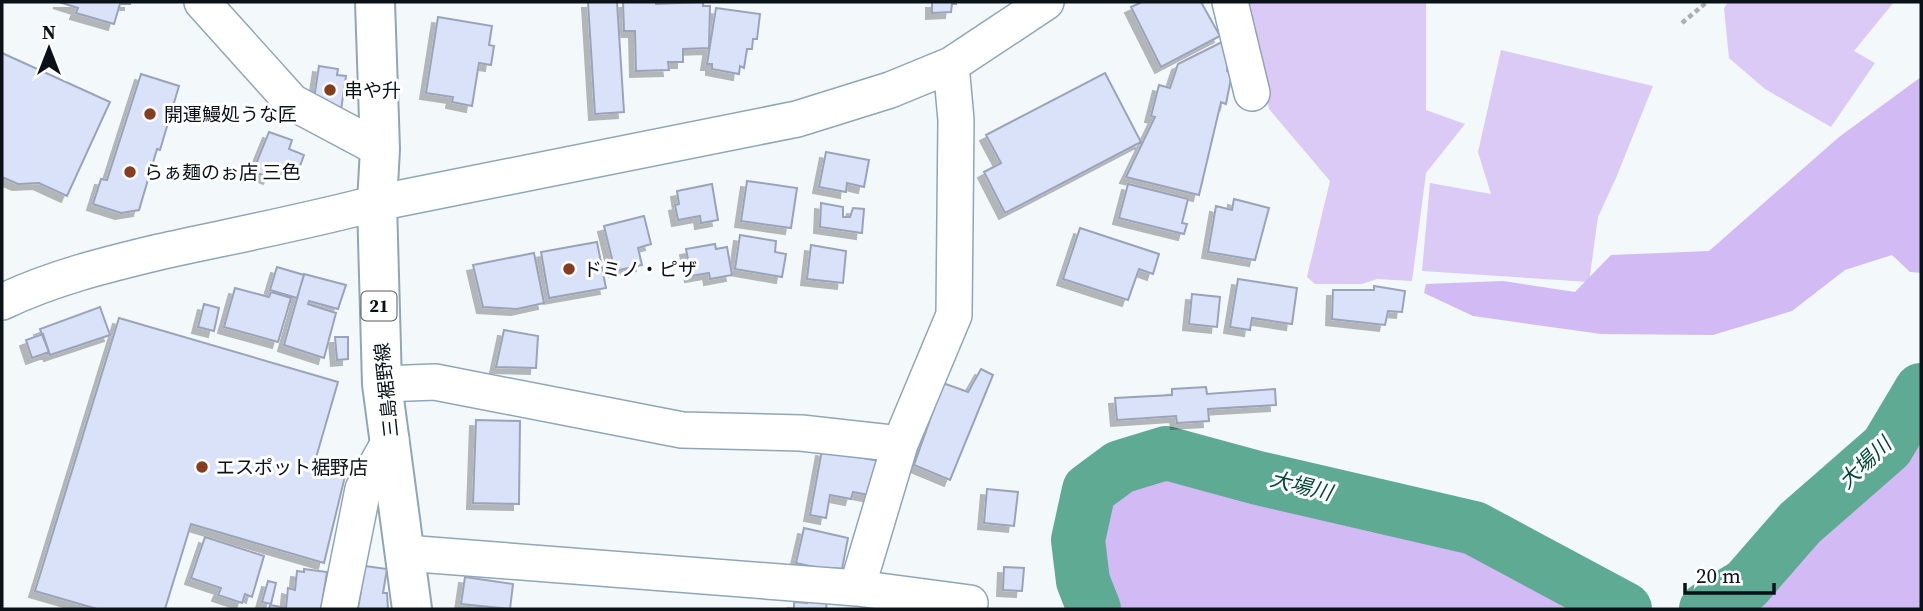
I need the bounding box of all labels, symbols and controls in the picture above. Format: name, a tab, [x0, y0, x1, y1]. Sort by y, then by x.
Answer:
north arrow	[14, 14, 84, 84]
text: N	[42, 19, 56, 45]
place label: 串や升	[344, 77, 401, 103]
marker: 串や升	[322, 82, 338, 98]
place label: 開運鰻処うな匠	[164, 101, 297, 127]
marker: 開運鰻処うな匠	[142, 106, 158, 122]
place label: らぁ麺のぉ店 三色	[144, 159, 300, 185]
marker: らぁ麺のぉ店 三色	[122, 164, 138, 180]
place label: ドミノ・ピザ	[583, 256, 697, 282]
marker: ドミノ・ピザ	[561, 261, 577, 277]
road number: 21	[362, 292, 396, 320]
street label: 三島裾野線	[368, 341, 404, 439]
water label: 大場川	[1832, 429, 1899, 495]
place label: エスポット裾野店	[216, 454, 368, 480]
marker: エスポット裾野店	[194, 459, 210, 475]
water label: 大場川	[1267, 464, 1337, 508]
scale bar	[1685, 552, 1774, 596]
text: 20 m	[1696, 561, 1741, 590]

